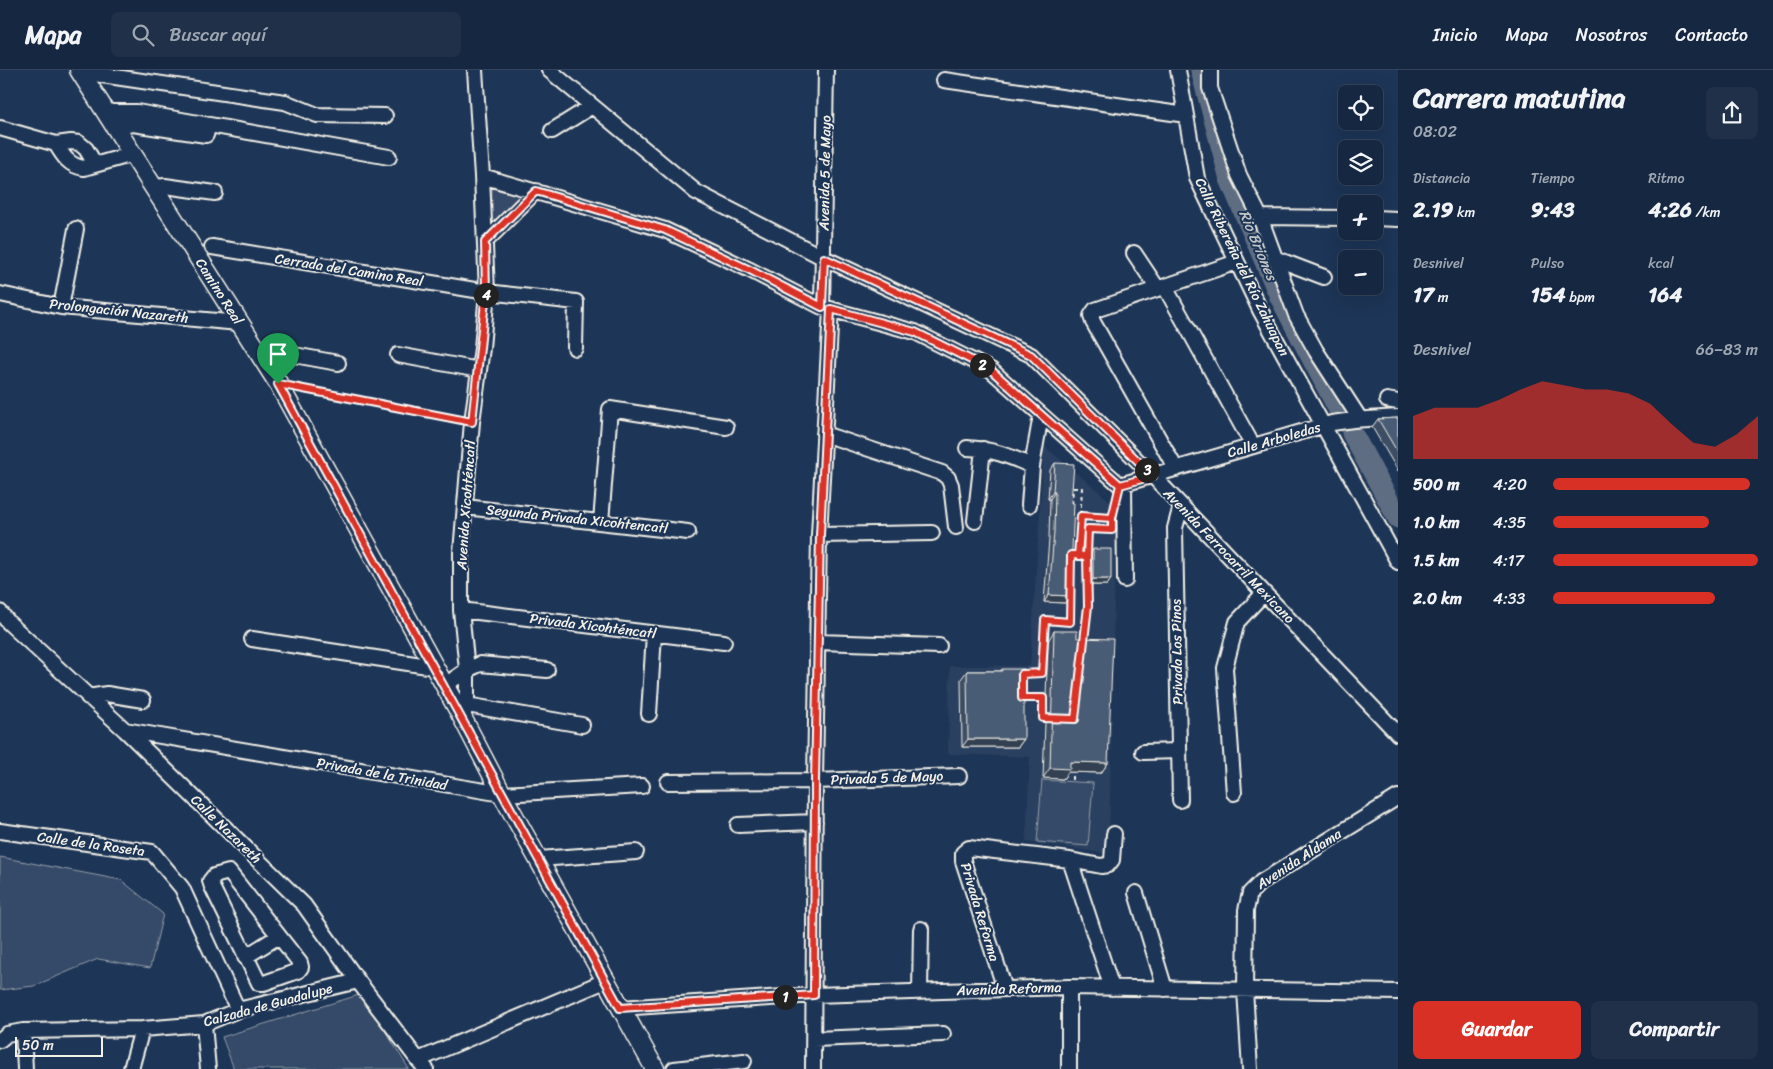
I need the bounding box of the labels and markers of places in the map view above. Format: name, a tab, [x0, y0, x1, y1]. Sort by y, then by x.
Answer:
pin: 4	[474, 282, 498, 308]
pin	[257, 333, 299, 384]
pin: 2	[970, 352, 994, 378]
pin: 3	[1134, 458, 1160, 482]
pin: 1	[772, 984, 798, 1010]

